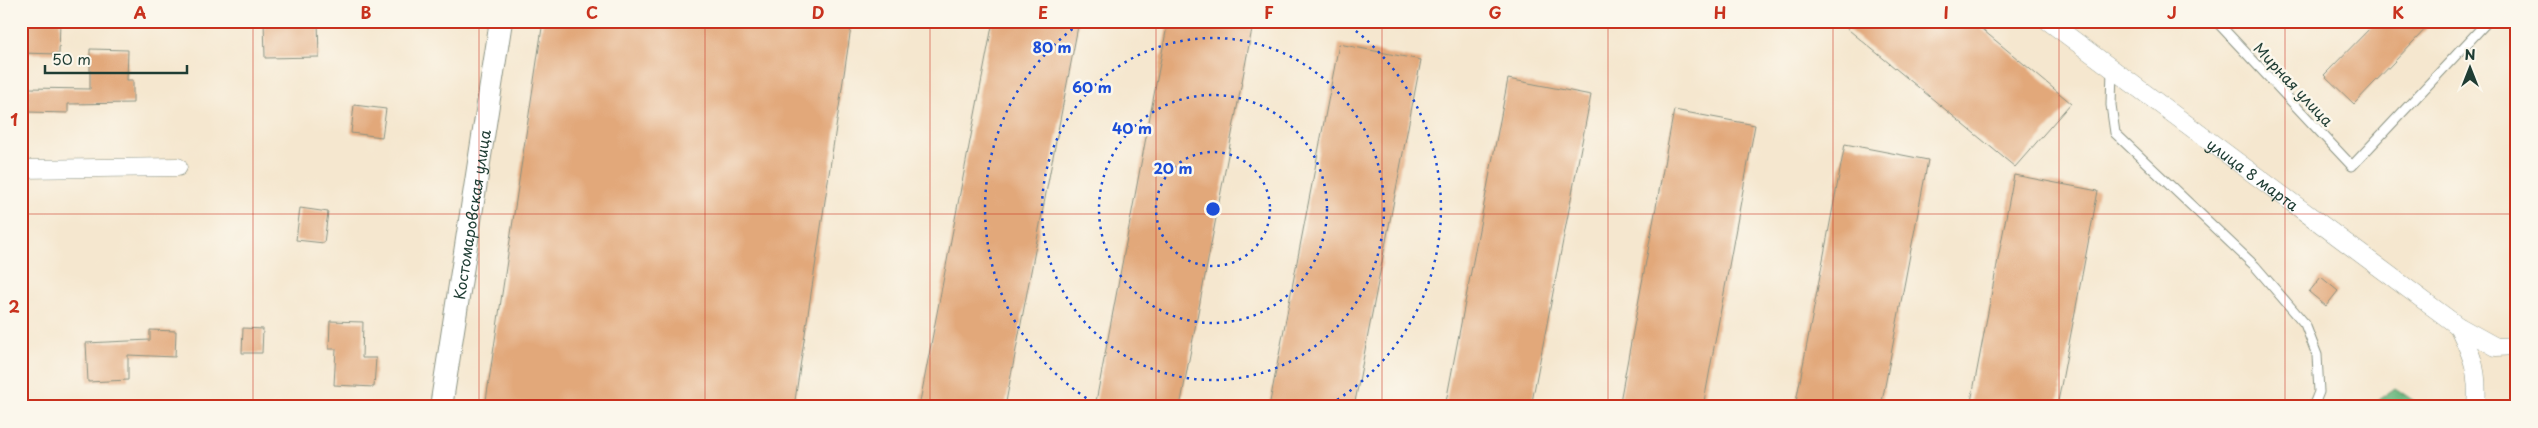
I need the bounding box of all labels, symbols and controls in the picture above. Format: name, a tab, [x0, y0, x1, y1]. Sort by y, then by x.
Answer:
text: A	[134, 0, 147, 24]
text: B	[361, 0, 372, 24]
text: C	[586, 0, 598, 24]
text: D	[812, 0, 824, 24]
text: E	[1038, 0, 1048, 24]
text: F	[1264, 0, 1274, 24]
text: G	[1488, 0, 1502, 24]
text: H	[1714, 0, 1726, 24]
text: I	[1943, 0, 1949, 24]
text: J	[2167, 0, 2177, 24]
text: K	[2392, 0, 2404, 24]
text: 80 m	[1032, 35, 1072, 58]
street label: Мирная улица	[2249, 37, 2339, 132]
scale bar	[45, 42, 188, 74]
north arrow	[2446, 42, 2496, 92]
text: N	[2464, 44, 2476, 65]
text: 50 m	[52, 47, 91, 70]
text: 60 m	[1072, 75, 1112, 98]
text: 1	[10, 107, 18, 131]
text: 40 m	[1112, 116, 1152, 139]
street label: Костомаровская улица	[446, 127, 496, 301]
street label: улица 8 марта	[2203, 132, 2305, 216]
text: 20 m	[1154, 156, 1192, 179]
centre of rings	[1204, 200, 1222, 218]
text: 2	[8, 294, 20, 318]

